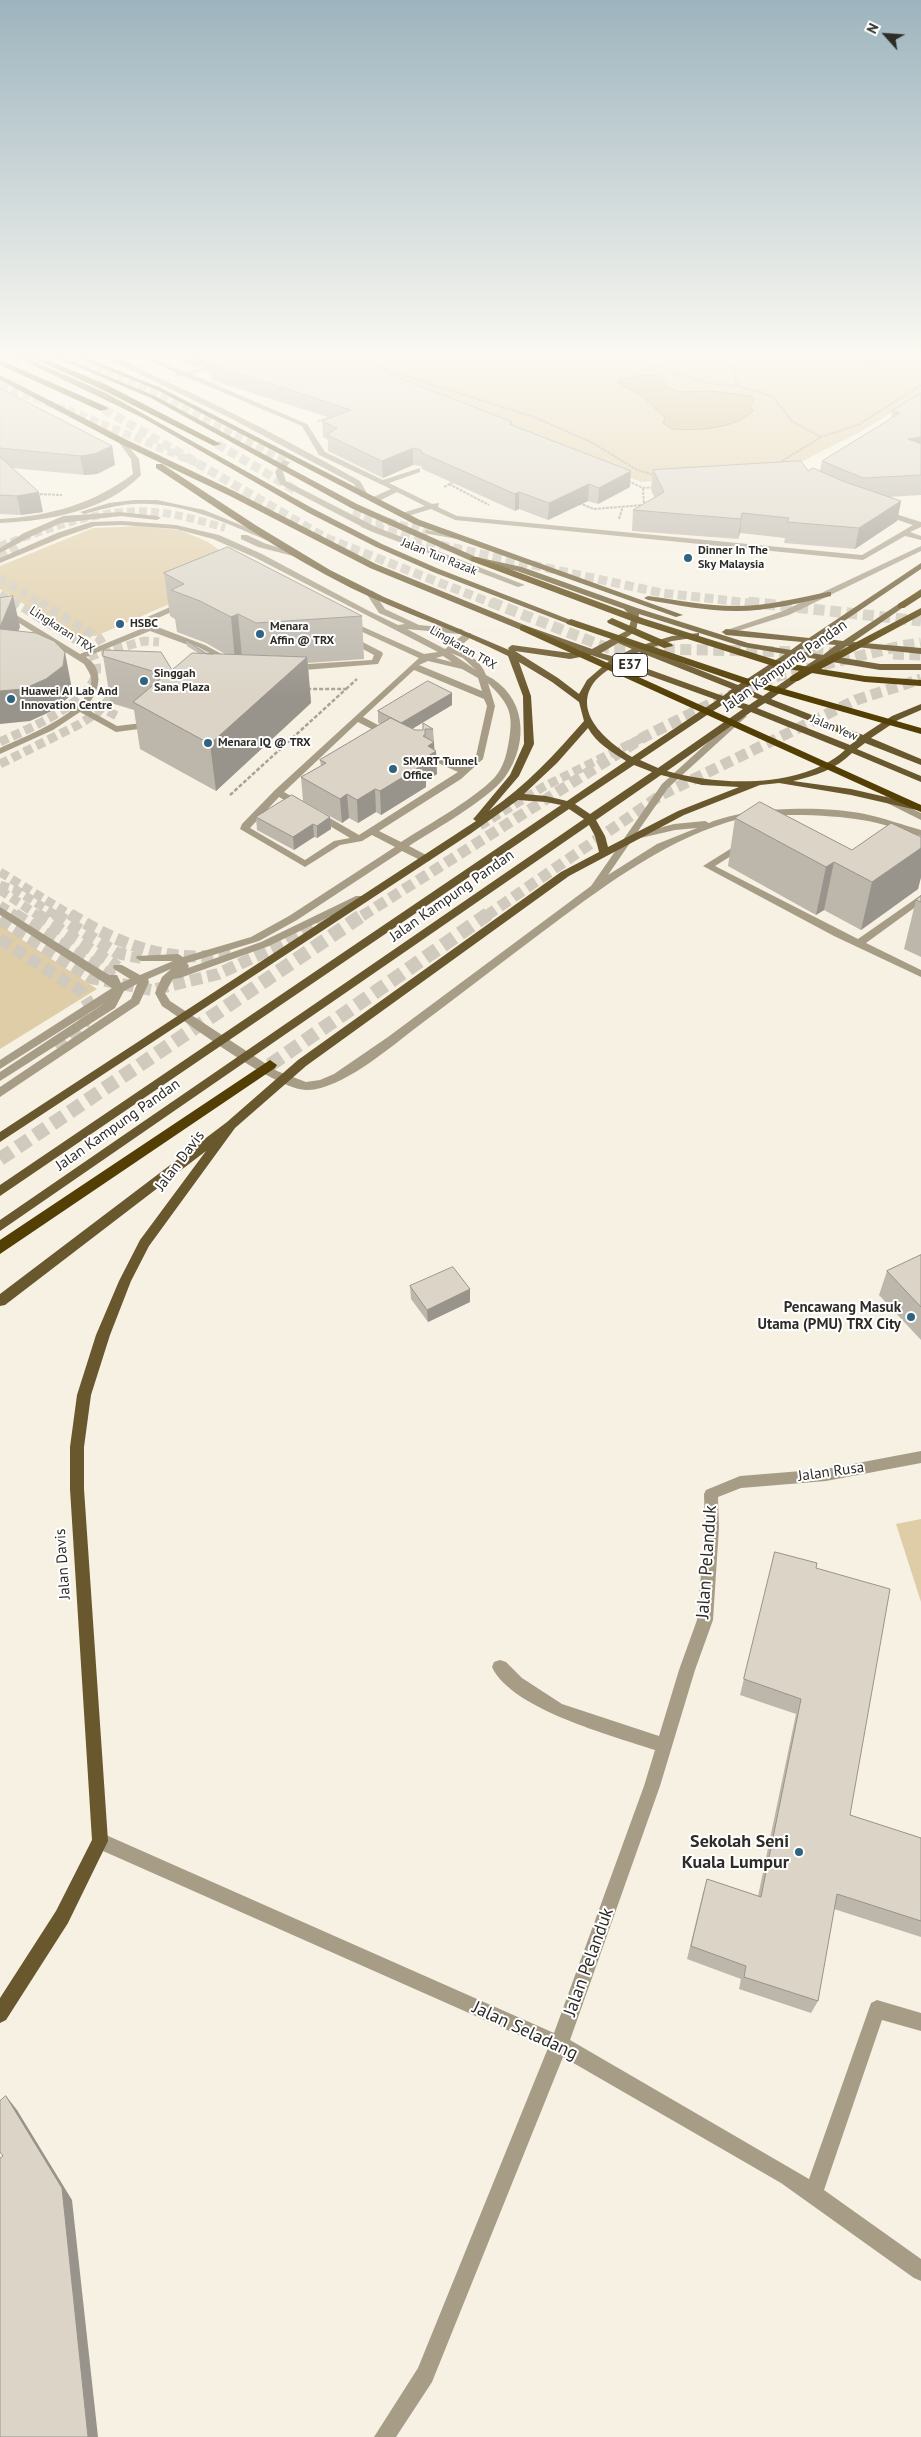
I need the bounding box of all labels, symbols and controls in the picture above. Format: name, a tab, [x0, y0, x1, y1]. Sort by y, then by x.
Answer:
north arrow	[861, 10, 911, 60]
text: N	[862, 20, 883, 37]
street label: Jalan Tun Razak	[399, 535, 479, 579]
place label: Dinner In The Sky Malaysia	[698, 544, 768, 572]
marker: Dinner In The Sky Malaysia	[682, 552, 694, 564]
street label: Lingkaran TRX	[27, 604, 97, 656]
street label: Jalan Kampung Pandan	[719, 616, 851, 716]
place label: HSBC	[130, 617, 158, 631]
marker: HSBC	[114, 618, 126, 630]
place label: Menara Affin @ TRX	[270, 620, 334, 648]
street label: Lingkaran TRX	[427, 623, 499, 673]
marker: Menara Affin @ TRX	[254, 628, 266, 640]
road number: E37	[612, 654, 648, 676]
place label: Singgah Sana Plaza	[154, 667, 210, 695]
marker: Singgah Sana Plaza	[138, 675, 150, 687]
place label: Huawei AI Lab And Innovation Centre	[21, 685, 118, 713]
marker: Huawei AI Lab And Innovation Centre	[5, 693, 17, 705]
street label: Jalan Yew	[809, 712, 859, 744]
place label: Menara IQ @ TRX	[218, 736, 311, 750]
marker: Menara IQ @ TRX	[202, 737, 214, 749]
place label: SMART Tunnel Office	[403, 755, 477, 783]
marker: SMART Tunnel Office	[387, 763, 399, 775]
street label: Jalan Kampung Pandan	[386, 846, 518, 946]
street label: Jalan Kampung Pandan	[52, 1075, 184, 1175]
street label: Jalan Davis	[152, 1127, 208, 1195]
place label: Pencawang Masuk Utama (PMU) TRX City	[758, 1299, 901, 1334]
marker: Pencawang Masuk Utama (PMU) TRX City	[905, 1311, 917, 1323]
street label: Jalan Rusa	[797, 1458, 865, 1486]
street label: Jalan Pelanduk	[692, 1505, 722, 1619]
street label: Jalan Davis	[52, 1528, 74, 1600]
place label: Sekolah Seni Kuala Lumpur	[682, 1831, 789, 1874]
marker: Sekolah Seni Kuala Lumpur	[793, 1846, 805, 1858]
street label: Jalan Pelanduk	[559, 1905, 619, 2019]
street label: Jalan Seladang	[469, 1997, 581, 2065]

